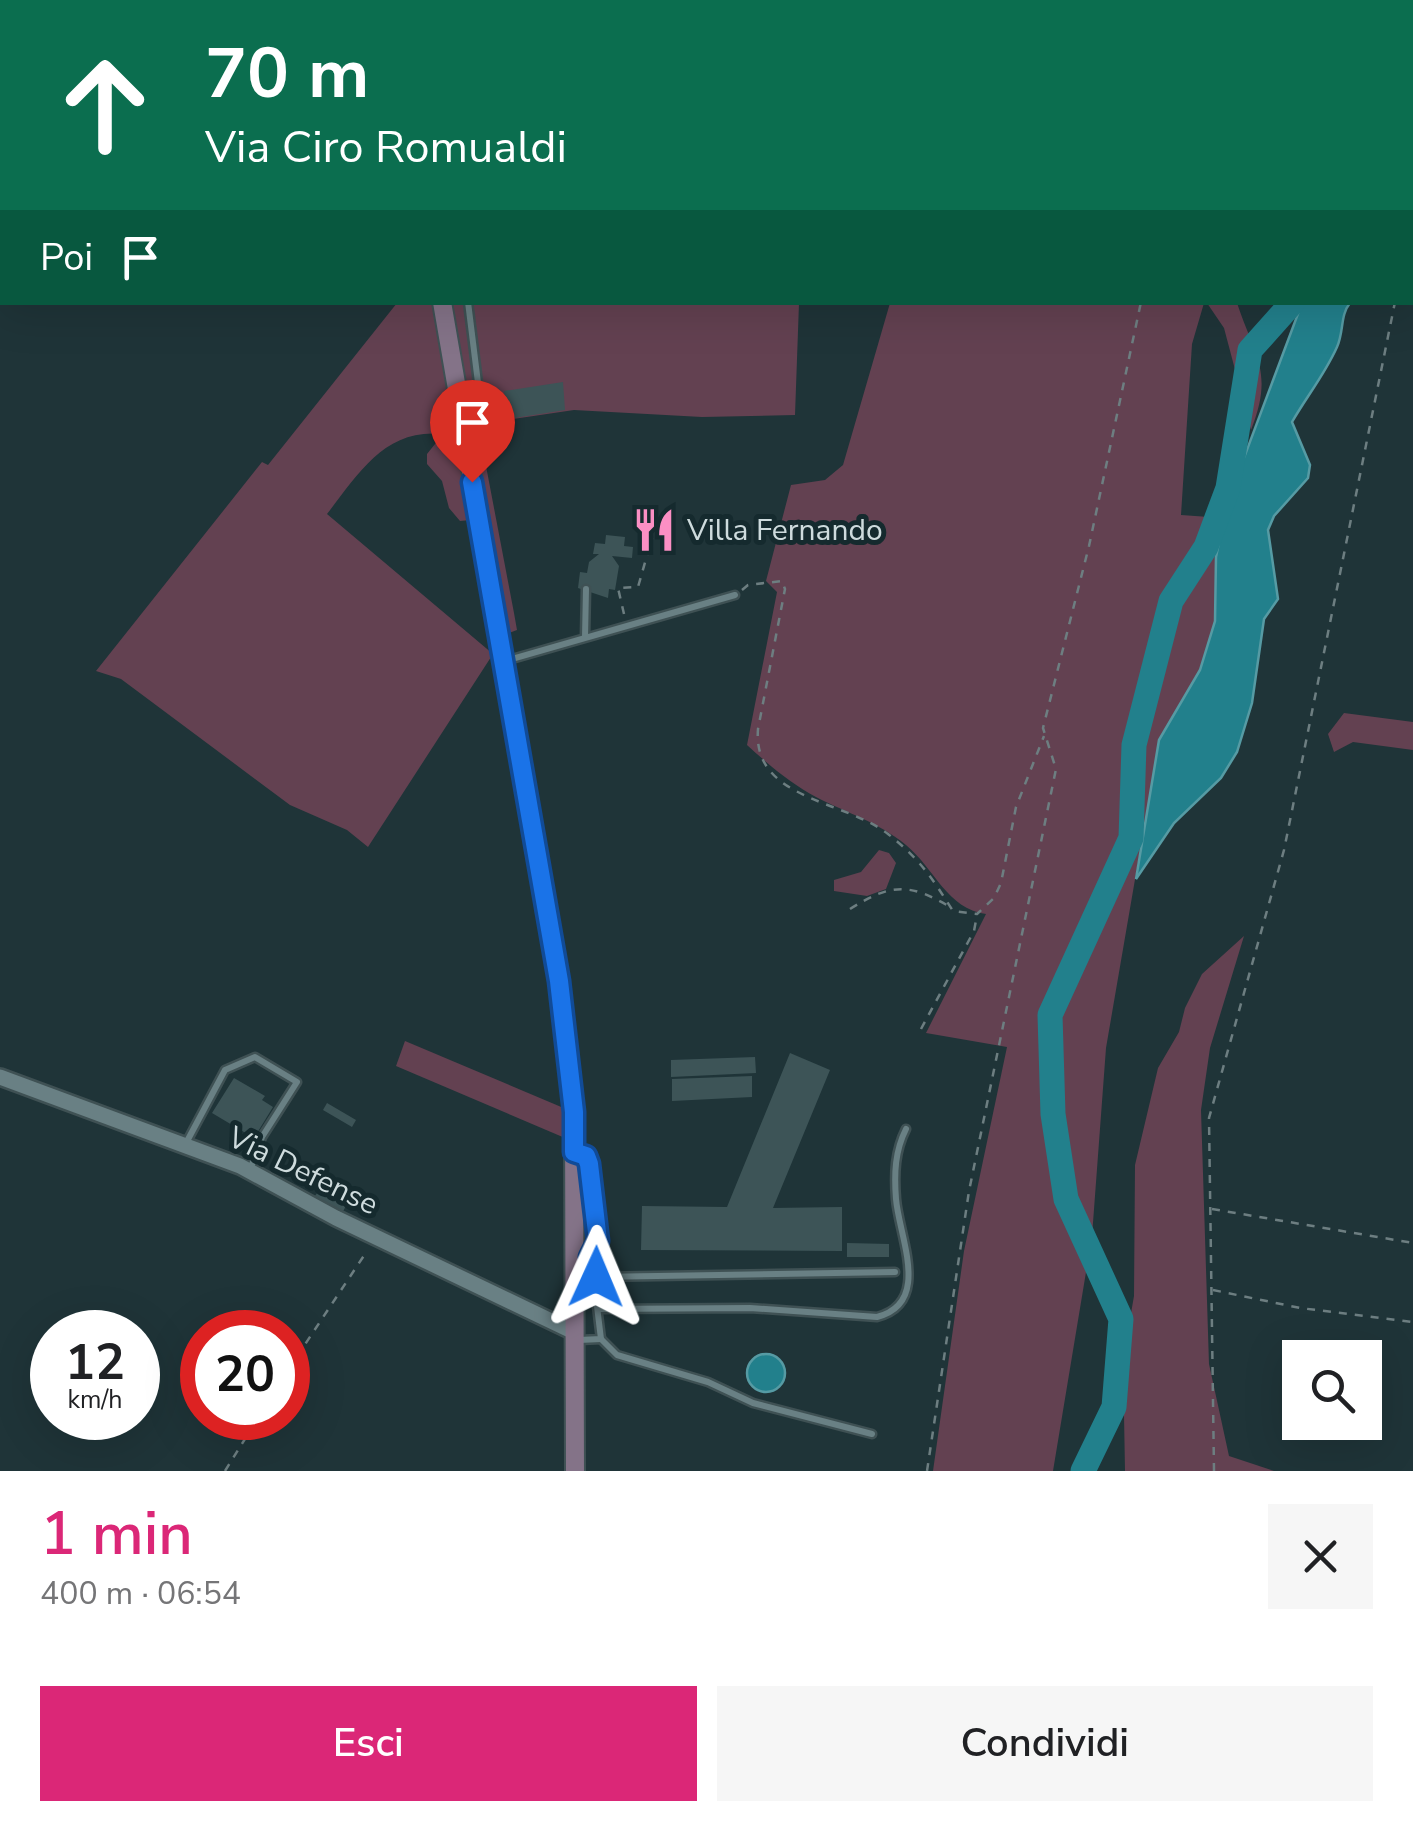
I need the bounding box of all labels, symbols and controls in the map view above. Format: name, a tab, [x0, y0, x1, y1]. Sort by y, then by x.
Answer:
text: 70 m	[205, 26, 369, 122]
icon: ahead	[40, 40, 170, 170]
text: Via Ciro Romualdi	[205, 117, 567, 178]
icon: arrive	[113, 230, 168, 285]
text: Poi	[40, 232, 93, 283]
pin	[430, 380, 515, 483]
icon: arrive	[445, 395, 500, 450]
restaurant icon: Villa Fernando	[630, 506, 678, 554]
place label: Villa Fernando	[686, 510, 883, 551]
street label: Via Defense	[220, 1117, 385, 1225]
position arrow	[544, 1225, 648, 1329]
speed limit sign: 20	[180, 1310, 310, 1440]
text: 12	[65, 1328, 125, 1397]
map controls	[1282, 1340, 1382, 1440]
button: search	[1282, 1340, 1382, 1440]
text: km/h	[67, 1383, 123, 1417]
text: 1 min	[40, 1493, 193, 1575]
button: close	[1268, 1504, 1373, 1609]
text: 400 m · 06:54	[40, 1572, 241, 1615]
button: Esci	[40, 1686, 697, 1801]
button: Condividi	[717, 1686, 1373, 1801]

